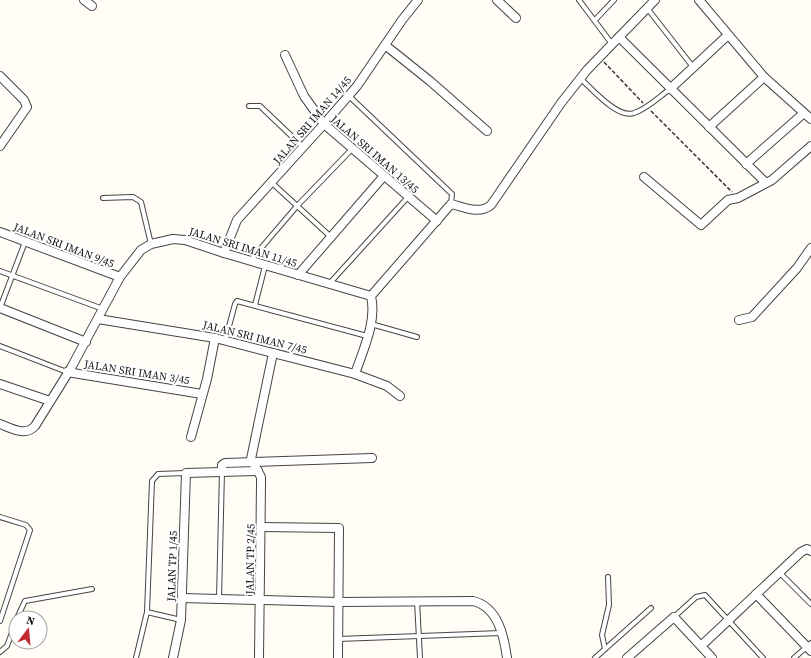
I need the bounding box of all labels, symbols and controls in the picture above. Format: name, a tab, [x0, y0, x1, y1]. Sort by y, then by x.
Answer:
street label: JALAN SRI IMAN 14/45	[269, 73, 355, 168]
street label: JALAN SRI IMAN 13/45	[327, 111, 422, 197]
street label: JALAN SRI IMAN 9/45	[10, 219, 117, 272]
street label: JALAN SRI IMAN 11/45	[186, 224, 299, 271]
street label: JALAN SRI IMAN 7/45	[200, 317, 309, 358]
street label: JALAN SRI IMAN 3/45	[82, 357, 191, 388]
street label: JALAN TP 2/45	[242, 523, 259, 596]
street label: JALAN TP 1/45	[164, 530, 181, 603]
north arrow	[8, 610, 48, 650]
text: N	[25, 613, 37, 629]

